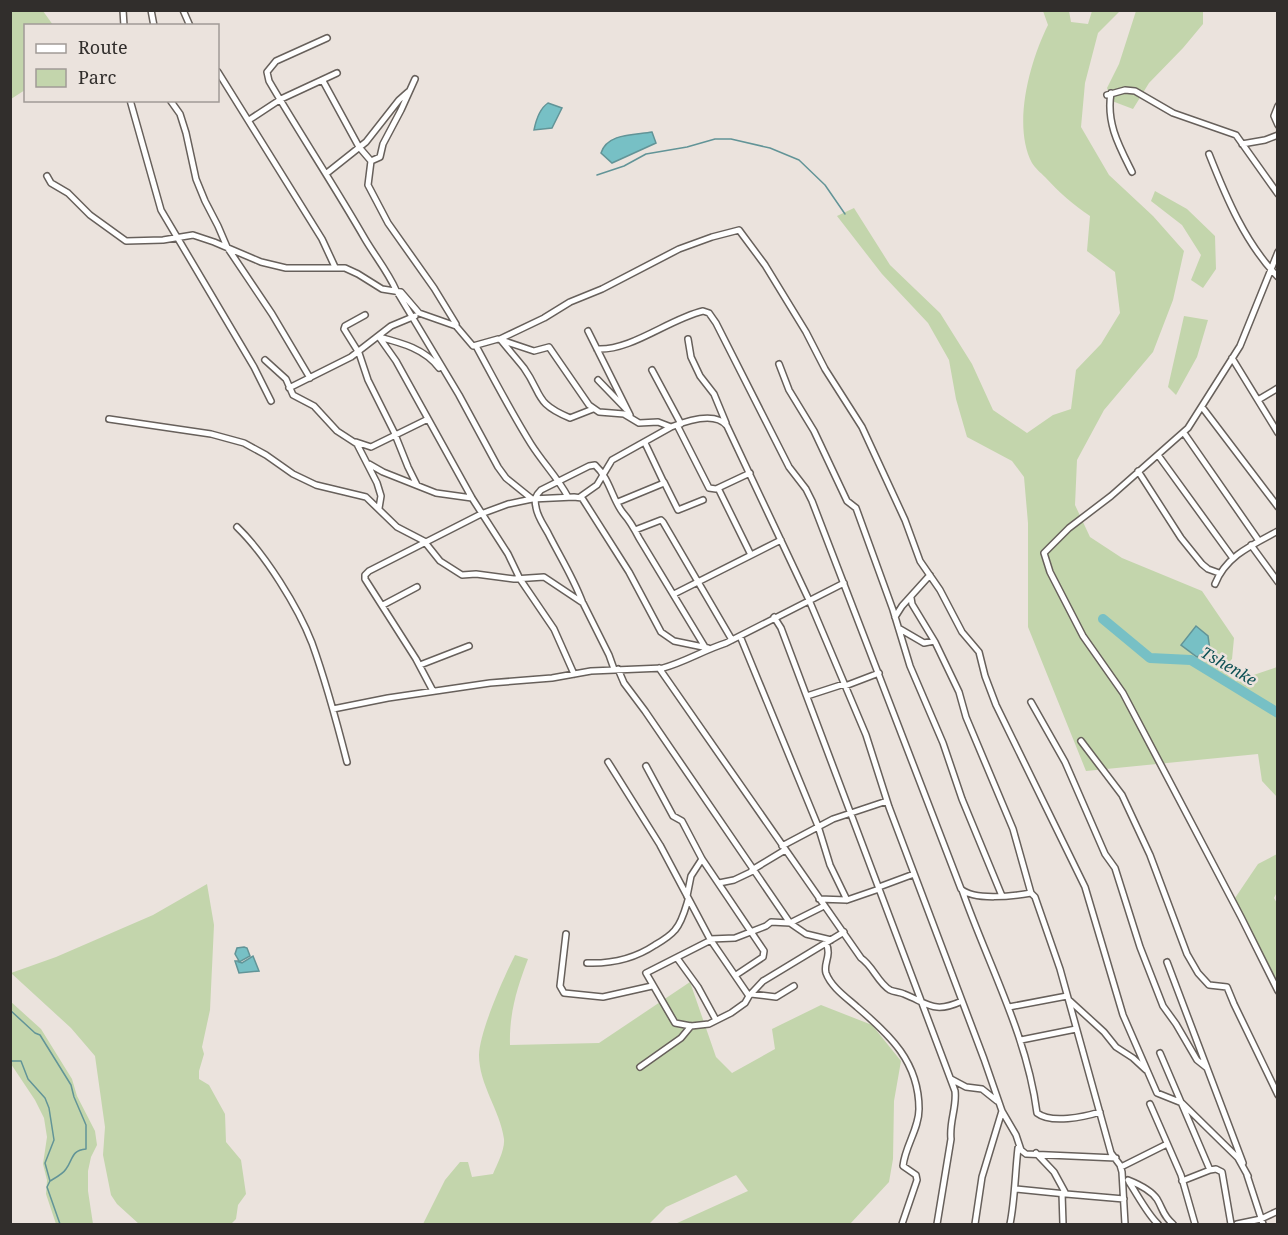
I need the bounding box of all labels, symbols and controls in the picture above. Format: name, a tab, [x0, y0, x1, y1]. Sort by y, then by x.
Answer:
legend	[24, 24, 219, 102]
text: Route	[78, 35, 128, 59]
text: Parc	[78, 65, 116, 89]
water label: Tshenke	[1197, 641, 1261, 691]

